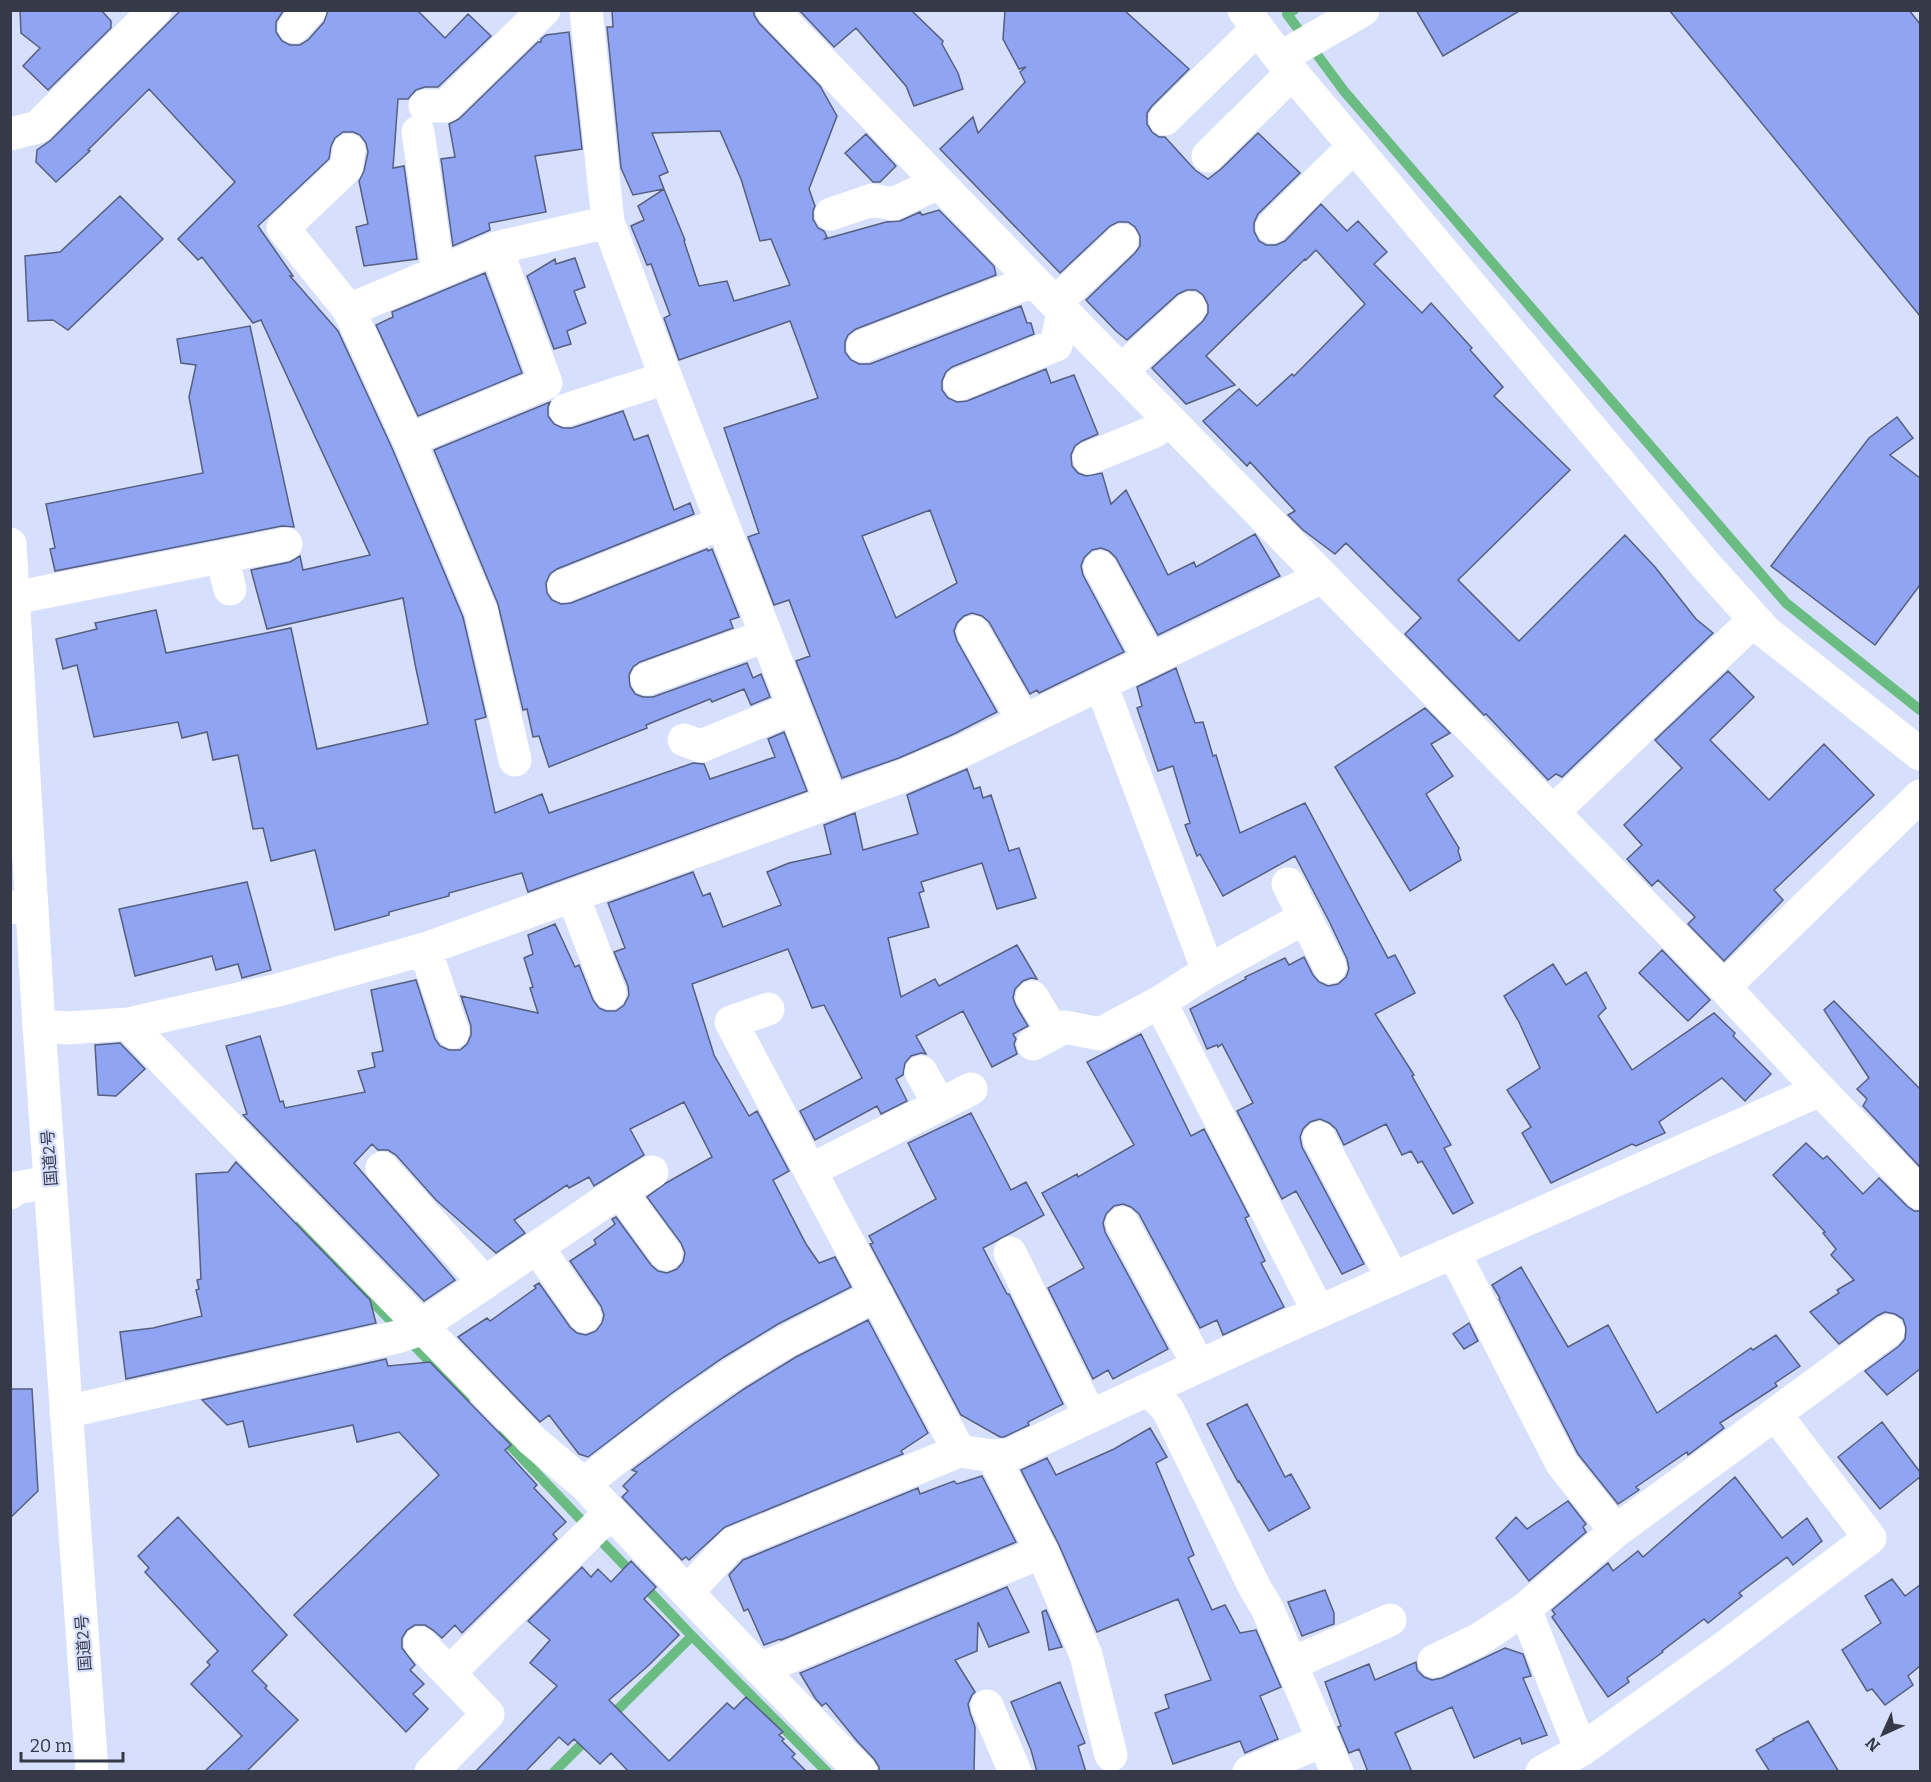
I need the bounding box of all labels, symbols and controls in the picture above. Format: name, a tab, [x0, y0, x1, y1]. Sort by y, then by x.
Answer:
street label: 国道2号	[38, 1129, 61, 1187]
street label: 国道2号	[72, 1614, 95, 1672]
north arrow	[1853, 1704, 1913, 1764]
scale bar	[21, 1725, 123, 1763]
text: N	[1862, 1733, 1884, 1755]
text: 20 m	[30, 1735, 72, 1757]

